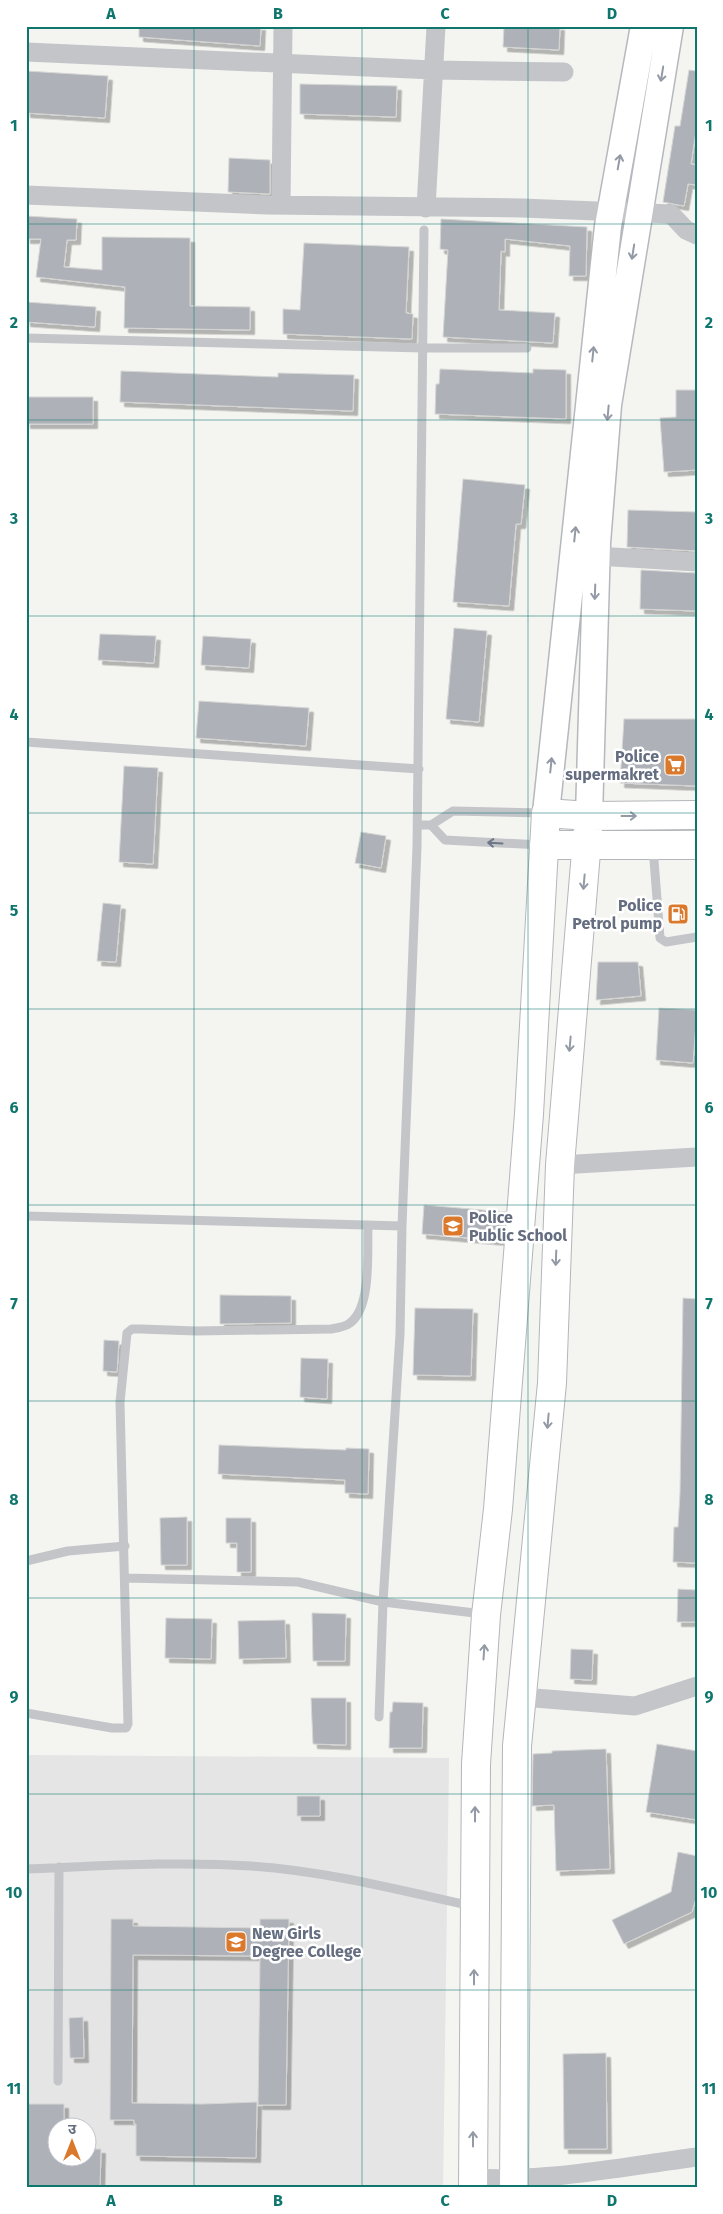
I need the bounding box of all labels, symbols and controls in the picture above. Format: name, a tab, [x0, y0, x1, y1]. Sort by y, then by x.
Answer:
text: A	[105, 4, 116, 23]
text: B	[273, 4, 283, 23]
text: C	[440, 4, 450, 23]
text: D	[607, 4, 617, 23]
one-way arrow	[656, 66, 666, 82]
text: 1	[10, 116, 18, 135]
text: 1	[705, 116, 713, 135]
one-way arrow	[615, 155, 625, 171]
one-way arrow	[628, 244, 638, 260]
text: 2	[10, 313, 18, 332]
text: 2	[705, 313, 713, 332]
one-way arrow	[589, 347, 598, 363]
one-way arrow	[603, 404, 613, 420]
text: 3	[9, 509, 18, 528]
text: 3	[704, 509, 713, 528]
one-way arrow	[570, 526, 580, 542]
one-way arrow	[590, 584, 600, 600]
text: 4	[9, 705, 19, 724]
text: 4	[704, 705, 714, 724]
place label: Police supermakret	[565, 747, 660, 784]
supermarket icon: Police supermakret	[663, 753, 687, 777]
one-way arrow	[546, 757, 556, 773]
one-way arrow	[621, 811, 637, 821]
one-way arrow	[488, 838, 504, 847]
one-way arrow	[579, 874, 589, 890]
place label: Police Petrol pump	[572, 896, 662, 933]
text: 5	[10, 901, 19, 920]
text: 5	[705, 901, 714, 920]
fuel station icon: Police Petrol pump	[666, 902, 690, 926]
one-way arrow	[565, 1036, 575, 1052]
text: 6	[9, 1098, 19, 1117]
text: 6	[704, 1098, 714, 1117]
place label: Police Public School	[469, 1208, 567, 1245]
school or university icon: Police Public School	[441, 1214, 465, 1238]
one-way arrow	[552, 1250, 561, 1266]
text: 7	[10, 1294, 18, 1313]
text: 7	[705, 1294, 713, 1313]
one-way arrow	[543, 1412, 553, 1428]
text: 8	[9, 1490, 19, 1509]
text: 8	[704, 1490, 714, 1509]
one-way arrow	[479, 1644, 488, 1660]
text: 9	[10, 1687, 19, 1706]
text: 9	[705, 1687, 714, 1706]
one-way arrow	[470, 1806, 480, 1822]
text: 10	[6, 1883, 22, 1902]
text: 10	[701, 1883, 717, 1902]
place label: New Girls Degree College	[252, 1924, 361, 1961]
school or university icon: New Girls Degree College	[224, 1930, 248, 1954]
one-way arrow	[469, 1969, 479, 1985]
text: 11	[7, 2079, 21, 2098]
text: 11	[702, 2079, 716, 2098]
north arrow	[48, 2116, 98, 2166]
text: उ	[68, 2121, 77, 2138]
one-way arrow	[468, 2131, 478, 2148]
text: A	[105, 2191, 116, 2210]
text: B	[273, 2191, 283, 2210]
text: C	[440, 2191, 450, 2210]
text: D	[607, 2191, 617, 2210]

